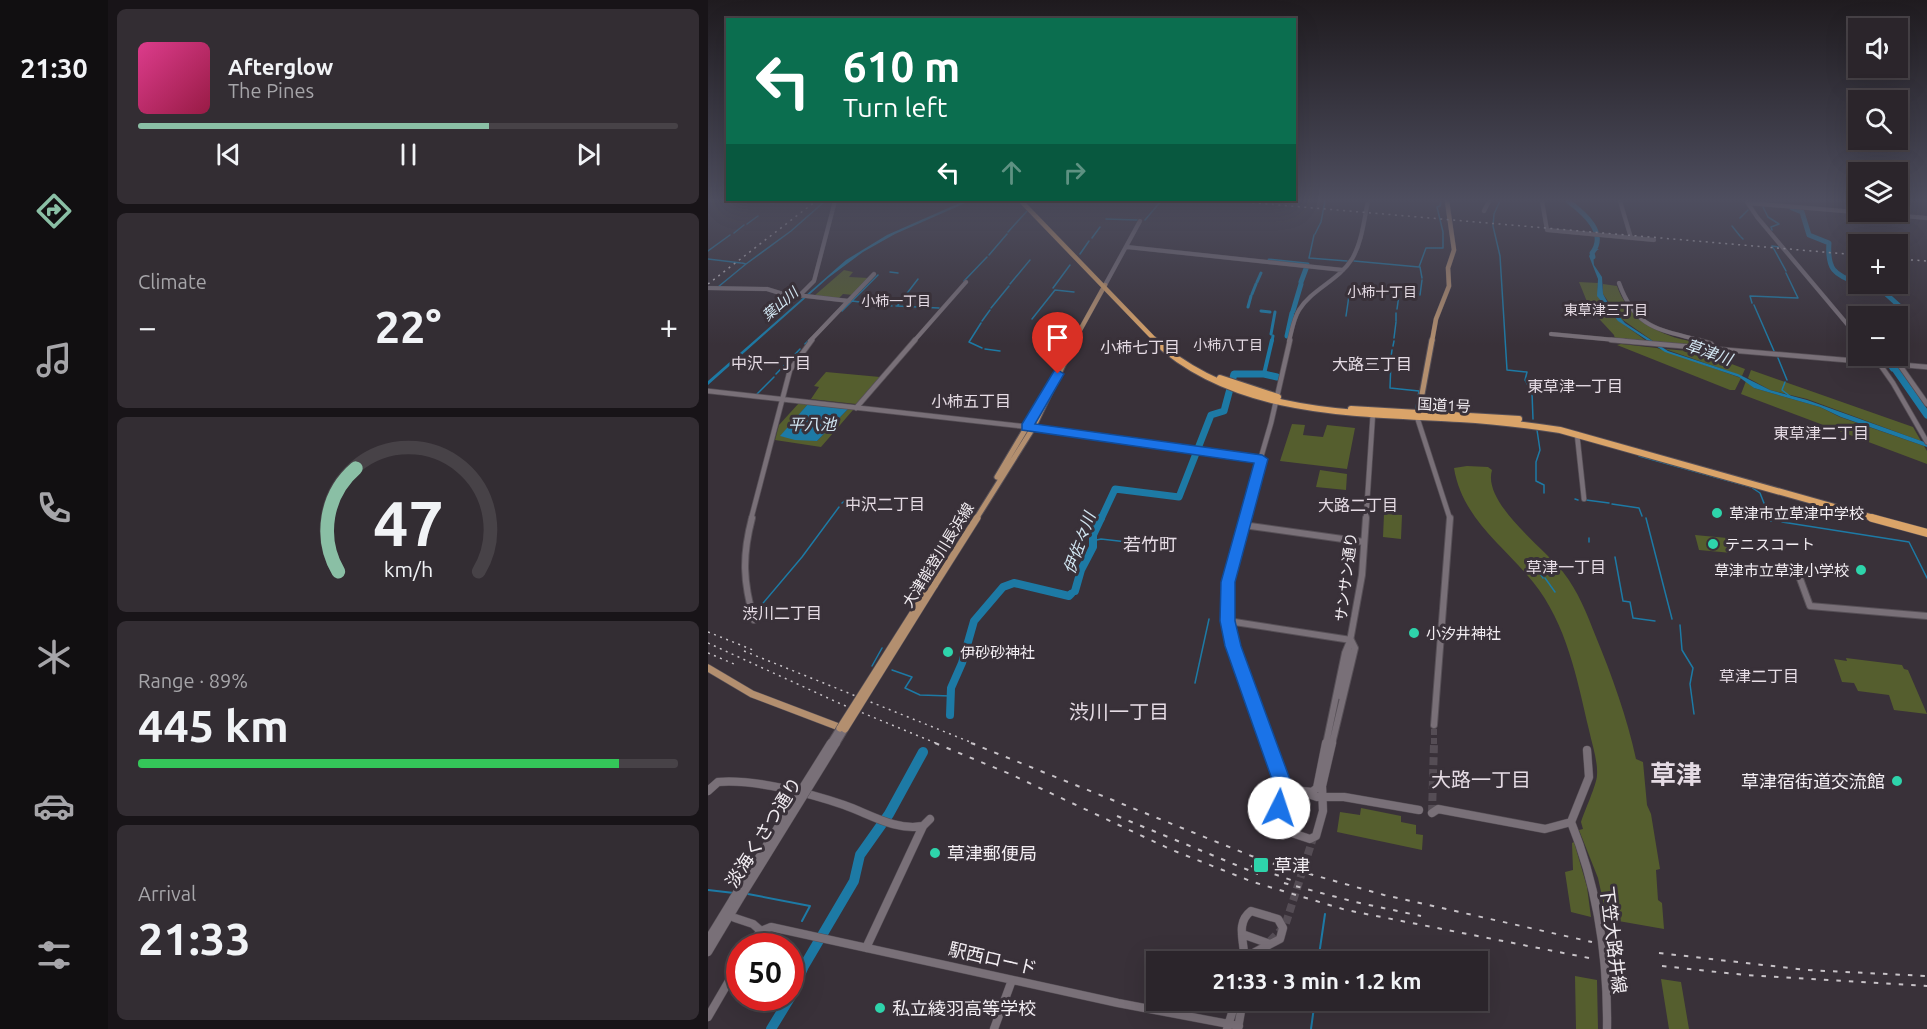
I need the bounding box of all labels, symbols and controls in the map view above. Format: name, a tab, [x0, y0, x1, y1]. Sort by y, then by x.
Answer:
map controls	[1848, 18, 1908, 366]
button: sound	[1848, 18, 1908, 78]
icon: left	[744, 42, 822, 120]
text: 610 m	[843, 43, 960, 90]
text: 21:30	[20, 53, 88, 83]
text: Afterglow	[228, 54, 333, 79]
text: The Pines	[228, 79, 314, 102]
button: search	[1848, 90, 1908, 150]
text: Turn left	[843, 92, 947, 122]
icon: previous	[212, 138, 245, 171]
icon: pause	[392, 138, 425, 171]
icon: next	[572, 138, 605, 171]
icon: left	[932, 156, 965, 189]
icon: ahead	[995, 156, 1028, 189]
icon: right	[1058, 156, 1091, 189]
button: layers	[1848, 162, 1908, 222]
icon: directions	[33, 190, 75, 232]
button: +	[1848, 234, 1908, 294]
text: Climate	[138, 270, 207, 293]
water label: 葉山川	[759, 283, 803, 324]
district label: 小柿十丁目	[1347, 284, 1417, 300]
district label: 小柿一丁目	[861, 293, 931, 309]
text: 22°	[375, 301, 441, 352]
district label: 東草津三丁目	[1564, 302, 1648, 318]
button: −	[1848, 306, 1908, 366]
text: −	[138, 308, 157, 345]
text: +	[659, 308, 678, 345]
pin	[1032, 312, 1083, 374]
icon: arrive	[1041, 321, 1074, 354]
water label: 草津川	[1683, 336, 1737, 369]
district label: 小柿八丁目	[1193, 337, 1263, 353]
district label: 小柿七丁目	[1100, 338, 1180, 356]
icon: music	[33, 339, 75, 381]
district label: 中沢一丁目	[731, 354, 811, 372]
district label: 大路三丁目	[1332, 355, 1412, 373]
district label: 東草津一丁目	[1527, 377, 1623, 395]
district label: 小柿五丁目	[931, 392, 1011, 410]
street label: 国道1号	[1417, 395, 1471, 415]
water label: 平八池	[788, 415, 838, 433]
district label: 東草津二丁目	[1773, 424, 1869, 442]
icon: phone	[33, 487, 75, 529]
text: 47	[373, 488, 443, 558]
district label: 中沢二丁目	[845, 495, 925, 513]
district label: 大路二丁目	[1318, 496, 1398, 514]
street label: 大津能登川長浜線	[899, 500, 977, 610]
place label: 草津市立草津中学校	[1729, 505, 1864, 522]
marker: 草津市立草津中学校	[1710, 506, 1724, 520]
water label: 伊佐々川	[1060, 508, 1099, 576]
street label: サンサン通り	[1332, 531, 1360, 623]
district label: 若竹町	[1123, 534, 1177, 554]
place label: テニスコート	[1725, 536, 1815, 553]
marker: テニスコート	[1706, 537, 1720, 551]
text: km/h	[383, 557, 433, 581]
district label: 草津一丁目	[1526, 558, 1606, 576]
place label: 草津市立草津小学校	[1714, 562, 1849, 579]
marker: 草津市立草津小学校	[1854, 563, 1868, 577]
district label: 渋川二丁目	[742, 604, 822, 622]
place label: 小汐井神社	[1426, 625, 1501, 642]
marker: 小汐井神社	[1407, 626, 1421, 640]
icon: climate	[33, 636, 75, 678]
place label: 伊砂砂神社	[960, 644, 1035, 661]
marker: 伊砂砂神社	[941, 645, 955, 659]
district label: 草津二丁目	[1719, 667, 1799, 685]
text: Range · 89%	[138, 669, 248, 692]
text: 445 km	[138, 700, 289, 751]
district label: 渋川一丁目	[1069, 700, 1169, 723]
district label: 草津	[1650, 760, 1702, 789]
district label: 大路一丁目	[1431, 768, 1531, 791]
place label: 草津宿街道交流館	[1741, 771, 1885, 791]
street label: 淡海くさつ通り	[721, 773, 805, 891]
marker: 草津宿街道交流館	[1890, 774, 1904, 788]
position arrow	[1247, 776, 1311, 840]
icon: car	[33, 785, 75, 827]
place label: 草津郵便局	[947, 843, 1037, 863]
marker: 草津郵便局	[928, 846, 942, 860]
place label: 草津	[1274, 855, 1310, 875]
marker: 草津	[1252, 856, 1270, 874]
text: Arrival	[138, 882, 196, 905]
street label: 下笠大路井線	[1597, 885, 1631, 995]
text: 21:33	[138, 913, 251, 964]
speed limit sign: 50	[726, 933, 804, 1011]
icon: filters	[33, 934, 75, 976]
street label: 駅西ロード	[947, 938, 1039, 978]
text: 21:33 · 3 min · 1.2 km	[1212, 968, 1422, 993]
place label: 私立綾羽高等学校	[892, 998, 1036, 1018]
marker: 私立綾羽高等学校	[873, 1001, 887, 1015]

